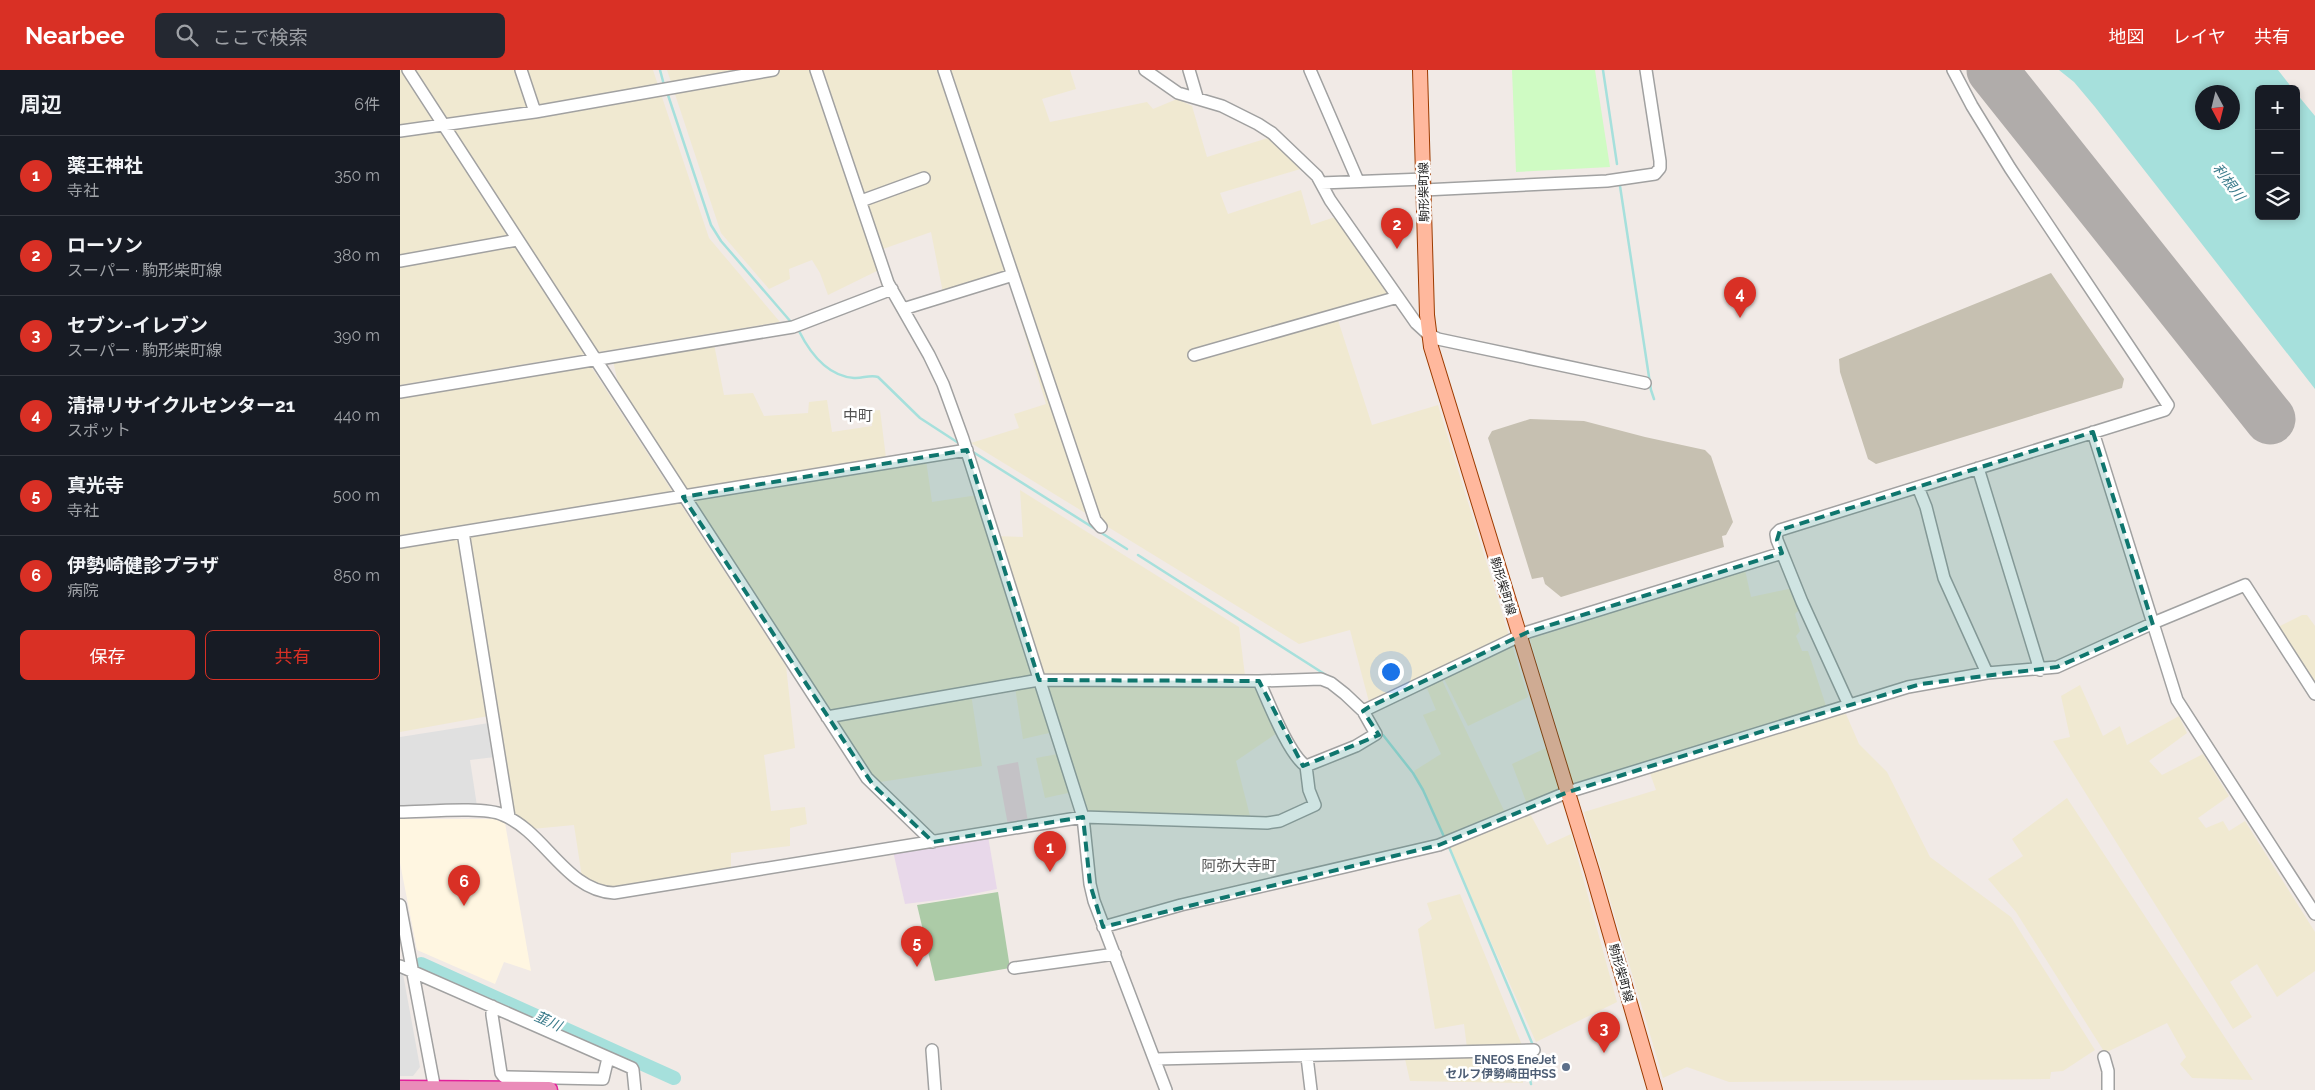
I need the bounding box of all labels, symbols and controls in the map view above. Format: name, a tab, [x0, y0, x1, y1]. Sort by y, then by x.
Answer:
search box	[155, 13, 505, 58]
text: Nearbee	[25, 21, 125, 50]
icon: search	[173, 21, 201, 49]
text: ここで検索	[213, 26, 308, 48]
text: 地図	[2109, 26, 2145, 47]
text: レイヤ	[2173, 26, 2226, 47]
text: 共有	[2254, 26, 2290, 47]
north arrow	[2195, 85, 2240, 130]
map controls	[2255, 85, 2300, 220]
button: +	[2255, 85, 2300, 130]
text: 周辺	[20, 92, 62, 117]
text: 6件	[354, 95, 380, 114]
button: −	[2255, 130, 2300, 175]
text: 薬王神社	[67, 154, 143, 176]
water label: 利根川	[2210, 160, 2249, 205]
street label: 駒形柴町線	[1416, 162, 1432, 222]
text: 1	[32, 166, 40, 185]
text: 350 m	[334, 166, 380, 185]
button: layers	[2255, 175, 2300, 220]
text: 寺社	[67, 181, 99, 200]
pin: 2	[1381, 208, 1413, 249]
text: ローソン	[67, 234, 143, 256]
text: 2	[31, 246, 41, 265]
text: 380 m	[333, 246, 380, 265]
text: スーパー · 駒形柴町線	[67, 261, 222, 280]
pin: 4	[1724, 277, 1756, 318]
text: セブン-イレブン	[67, 314, 208, 336]
text: 3	[32, 326, 40, 345]
text: 390 m	[334, 326, 380, 345]
text: スーパー · 駒形柴町線	[67, 341, 222, 360]
text: 清掃リサイクルセンター21	[67, 394, 295, 416]
text: 4	[31, 406, 41, 425]
text: 440 m	[334, 406, 380, 425]
district label: 中町	[843, 407, 873, 425]
text: スポット	[67, 421, 131, 440]
text: 真光寺	[67, 474, 124, 496]
text: 5	[32, 486, 40, 505]
text: 500 m	[333, 486, 380, 505]
text: 寺社	[67, 501, 99, 520]
text: 伊勢崎健診プラザ	[67, 554, 219, 576]
street label: 駒形柴町線	[1488, 555, 1518, 617]
text: 6	[31, 566, 41, 585]
text: 850 m	[333, 566, 380, 585]
text: 病院	[67, 581, 99, 600]
button: 保存	[20, 630, 195, 680]
button: 共有	[205, 630, 380, 680]
your location	[1378, 659, 1404, 685]
pin: 1	[1034, 831, 1066, 872]
district label: 阿弥大寺町	[1201, 857, 1277, 875]
pin: 6	[448, 865, 480, 906]
pin: 5	[901, 926, 933, 967]
street label: 駒形柴町線	[1606, 942, 1636, 1004]
water label: 韮川	[532, 1008, 566, 1035]
pin: 3	[1588, 1012, 1620, 1053]
place label: ENEOS EneJet セルフ伊勢崎田中SS	[1445, 1053, 1556, 1081]
marker: ENEOS EneJet セルフ伊勢崎田中SS	[1560, 1061, 1572, 1073]

